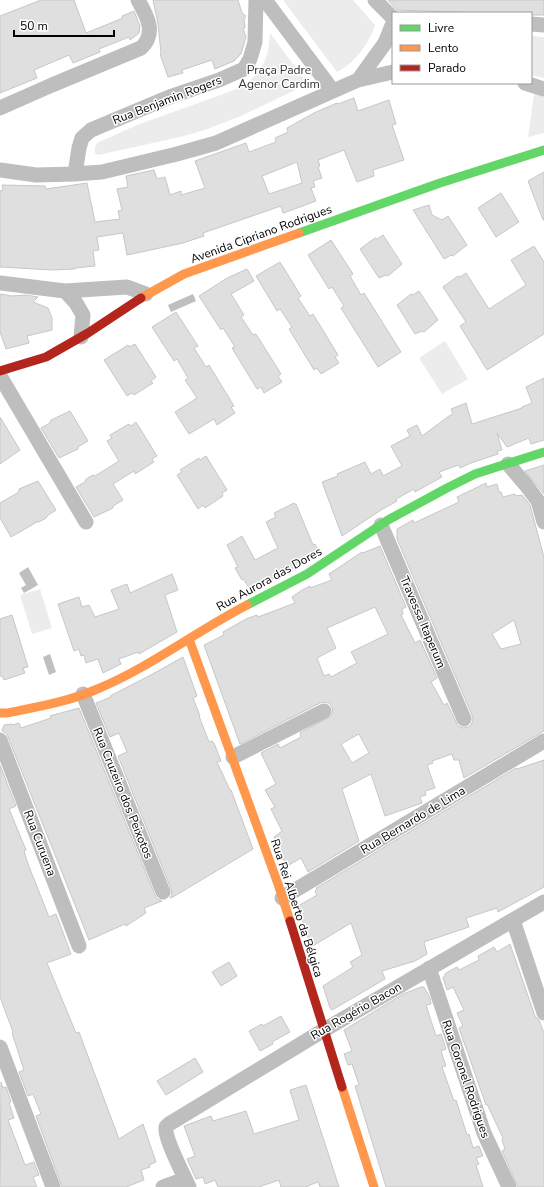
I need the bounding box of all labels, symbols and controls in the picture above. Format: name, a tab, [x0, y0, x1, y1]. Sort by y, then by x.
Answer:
scale bar	[14, 12, 114, 38]
legend	[392, 12, 532, 84]
text: 50 m	[20, 18, 48, 34]
text: Livre	[428, 20, 454, 36]
text: Lento	[428, 40, 459, 56]
text: Parado	[428, 60, 466, 76]
park label: Praça Padre Agenor Cardim	[238, 62, 320, 92]
street label: Rua Benjamin Rogers	[110, 72, 224, 128]
street label: Avenida Cipriano Rodrigues	[188, 201, 334, 267]
street label: Rua Aurora das Dores	[213, 543, 325, 615]
street label: Travessa Itaperum	[396, 573, 450, 671]
street label: Rua Cruzeiro dos Peixotos	[89, 725, 157, 861]
street label: Rua Bernardo de Lima	[358, 782, 468, 858]
street label: Rua Curuena	[20, 808, 60, 878]
street label: Rua Rei Alberto da Bélgica	[267, 837, 327, 979]
street label: Rua Rogério Bacon	[308, 978, 404, 1044]
street label: Rua Coronel Rodrigues	[438, 1018, 494, 1140]

